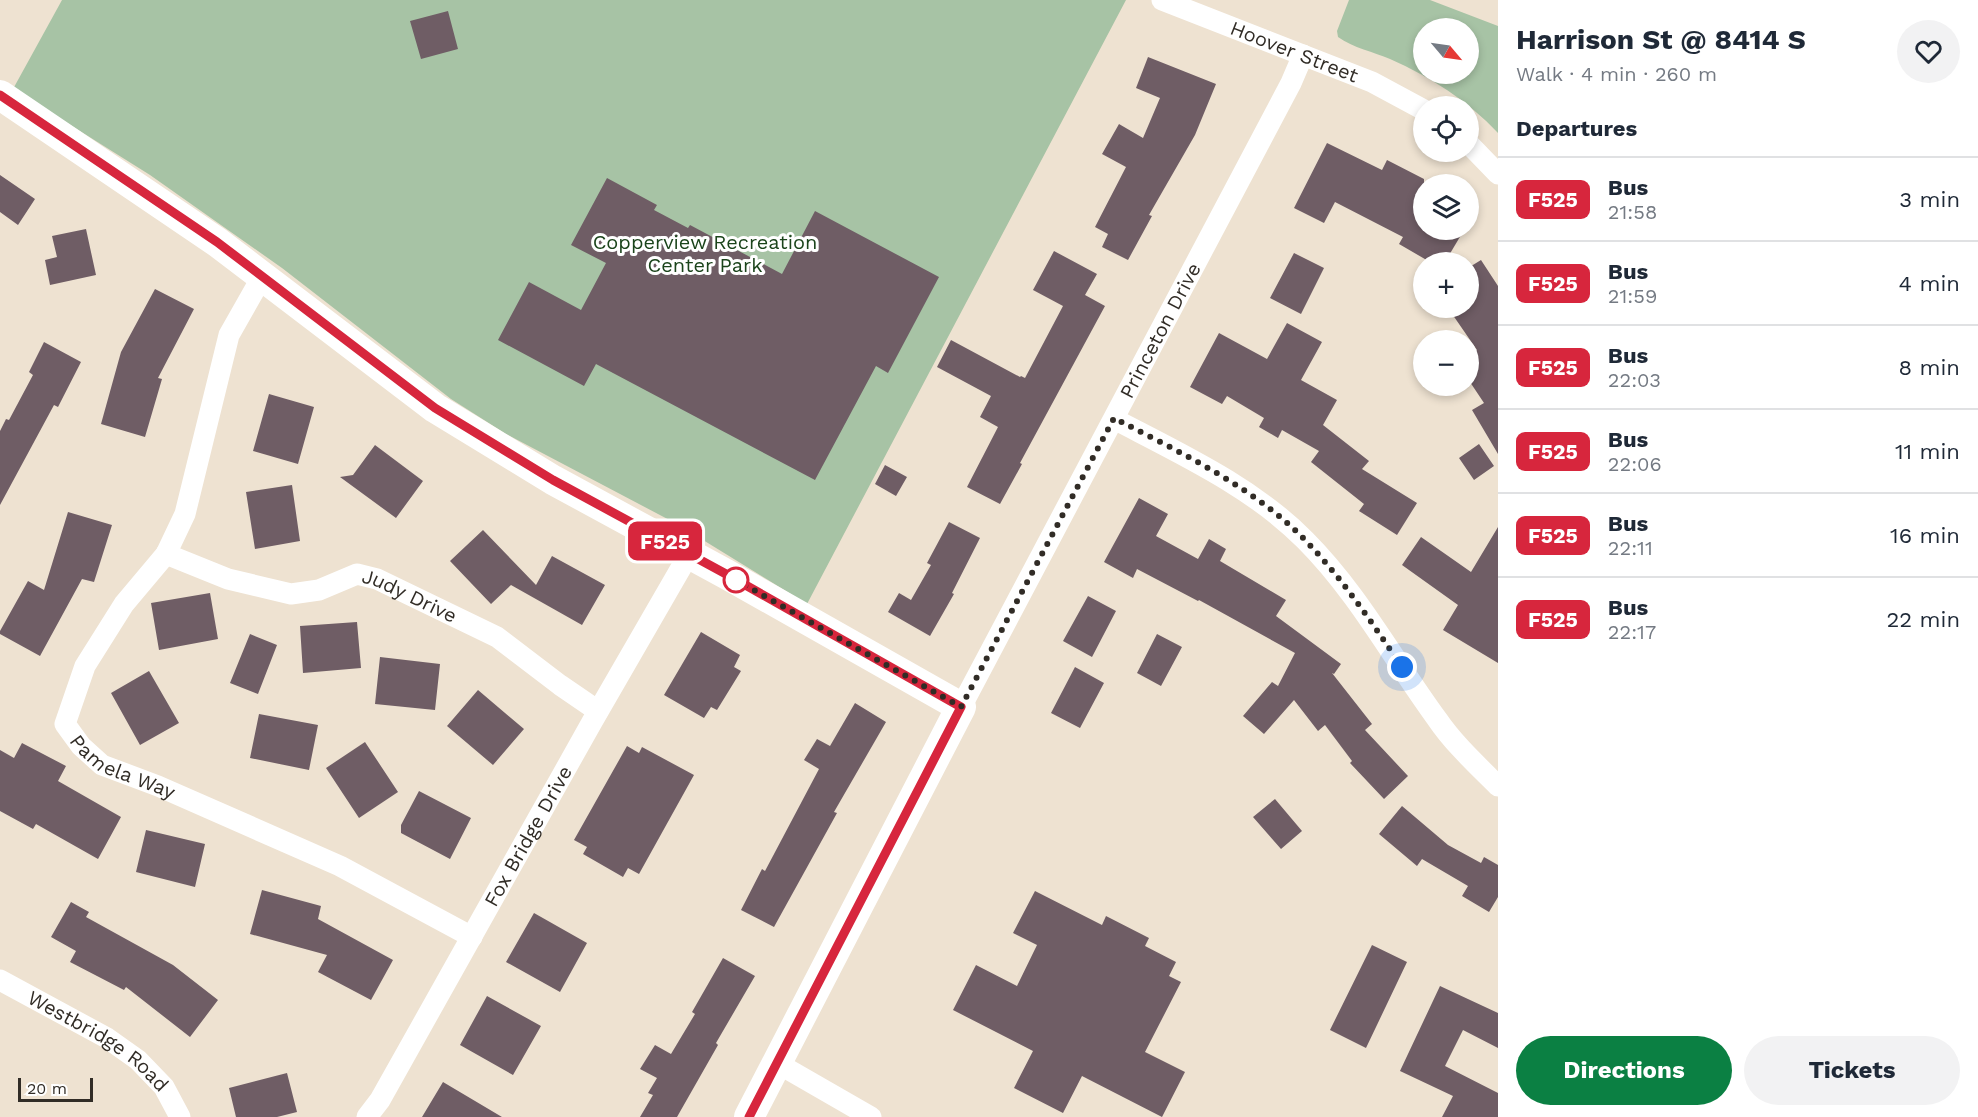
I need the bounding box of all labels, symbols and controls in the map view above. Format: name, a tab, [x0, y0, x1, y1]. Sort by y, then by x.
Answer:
street label: Hoover Street	[1227, 16, 1362, 88]
north arrow	[1413, 18, 1479, 84]
map controls	[1413, 18, 1479, 396]
button: heart	[1897, 20, 1960, 83]
text: Harrison St @ 8414 S	[1516, 23, 1806, 56]
text: Walk · 4 min · 260 m	[1516, 62, 1717, 86]
button: locate	[1413, 96, 1479, 162]
text: Departures	[1516, 116, 1637, 141]
button: layers	[1413, 174, 1479, 240]
text: Bus	[1608, 175, 1648, 200]
text: F525	[1528, 187, 1578, 212]
text: 3 min	[1899, 187, 1960, 212]
text: 21:58	[1608, 200, 1657, 224]
park label: Copperview Recreation Center Park	[593, 230, 817, 277]
button: +	[1413, 252, 1479, 318]
street label: Princeton Drive	[1114, 259, 1206, 402]
text: Bus	[1608, 259, 1648, 284]
text: F525	[1528, 271, 1578, 296]
text: 4 min	[1899, 271, 1960, 296]
text: 21:59	[1608, 284, 1657, 308]
button: −	[1413, 330, 1479, 396]
text: Bus	[1608, 343, 1648, 368]
text: F525	[1528, 355, 1578, 380]
text: 8 min	[1899, 355, 1960, 380]
text: 22:03	[1608, 368, 1661, 392]
text: Bus	[1608, 427, 1648, 452]
text: F525	[1528, 439, 1578, 464]
text: 11 min	[1895, 439, 1960, 464]
text: 22:06	[1608, 452, 1662, 476]
text: Bus	[1608, 511, 1648, 536]
line badge: F525	[623, 522, 707, 560]
text: F525	[1528, 523, 1578, 548]
text: 16 min	[1890, 523, 1960, 548]
text: F525	[640, 529, 690, 554]
text: 22:11	[1608, 536, 1653, 560]
street label: Judy Drive	[360, 564, 461, 628]
unlabelled marker	[723, 567, 749, 593]
text: Bus	[1608, 595, 1648, 620]
text: F525	[1528, 607, 1578, 632]
text: 22 min	[1886, 607, 1960, 632]
text: 22:17	[1608, 620, 1656, 644]
your location	[1387, 652, 1417, 682]
street label: Pamela Way	[65, 730, 180, 804]
street label: Fox Bridge Drive	[479, 761, 577, 911]
street label: Westbridge Road	[24, 985, 174, 1096]
button: Directions	[1516, 1036, 1732, 1105]
button: Tickets	[1744, 1036, 1960, 1105]
scale bar	[18, 1075, 93, 1102]
text: 20 m	[27, 1079, 67, 1098]

